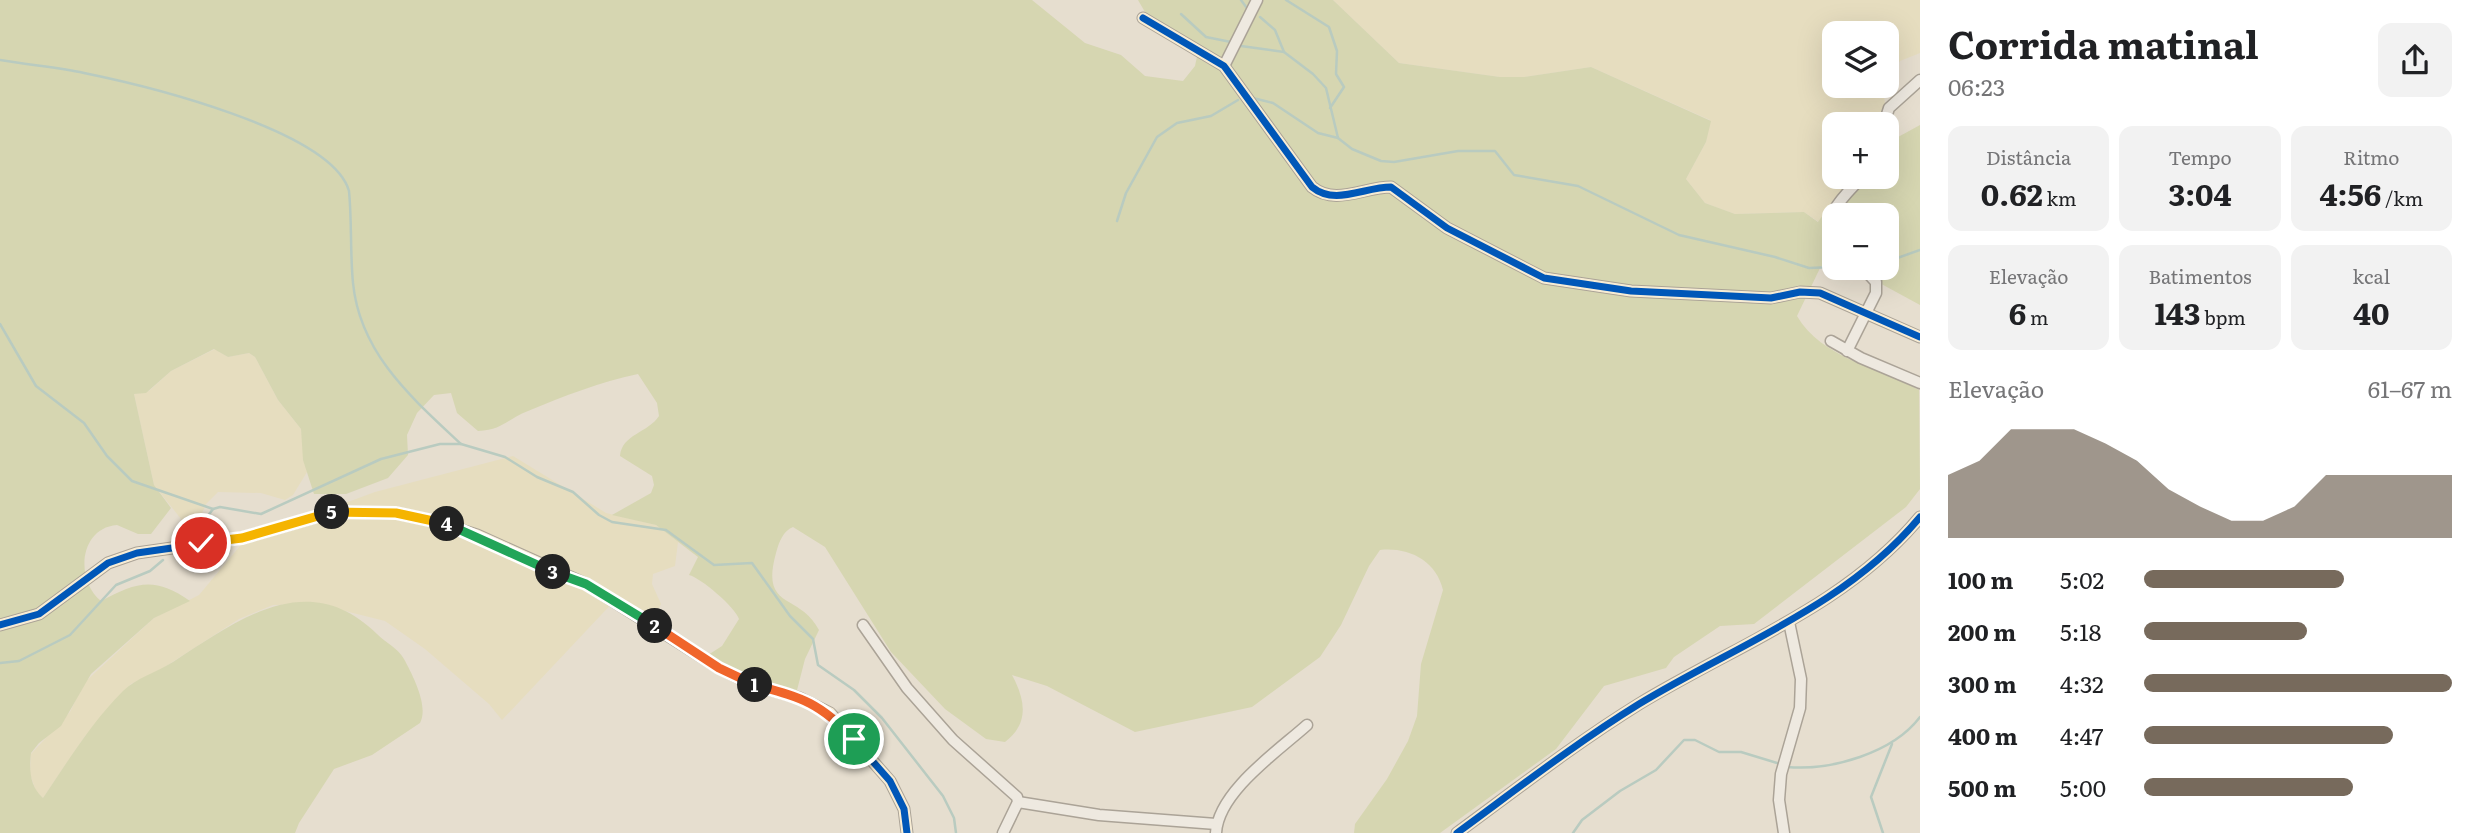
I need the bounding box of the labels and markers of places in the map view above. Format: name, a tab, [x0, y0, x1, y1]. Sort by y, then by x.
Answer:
pin: 5	[314, 494, 350, 530]
pin: 4	[430, 506, 464, 542]
pin	[171, 513, 231, 573]
pin: 3	[536, 554, 570, 590]
pin: 2	[638, 608, 672, 644]
pin: 1	[738, 668, 772, 702]
pin	[824, 709, 884, 769]

